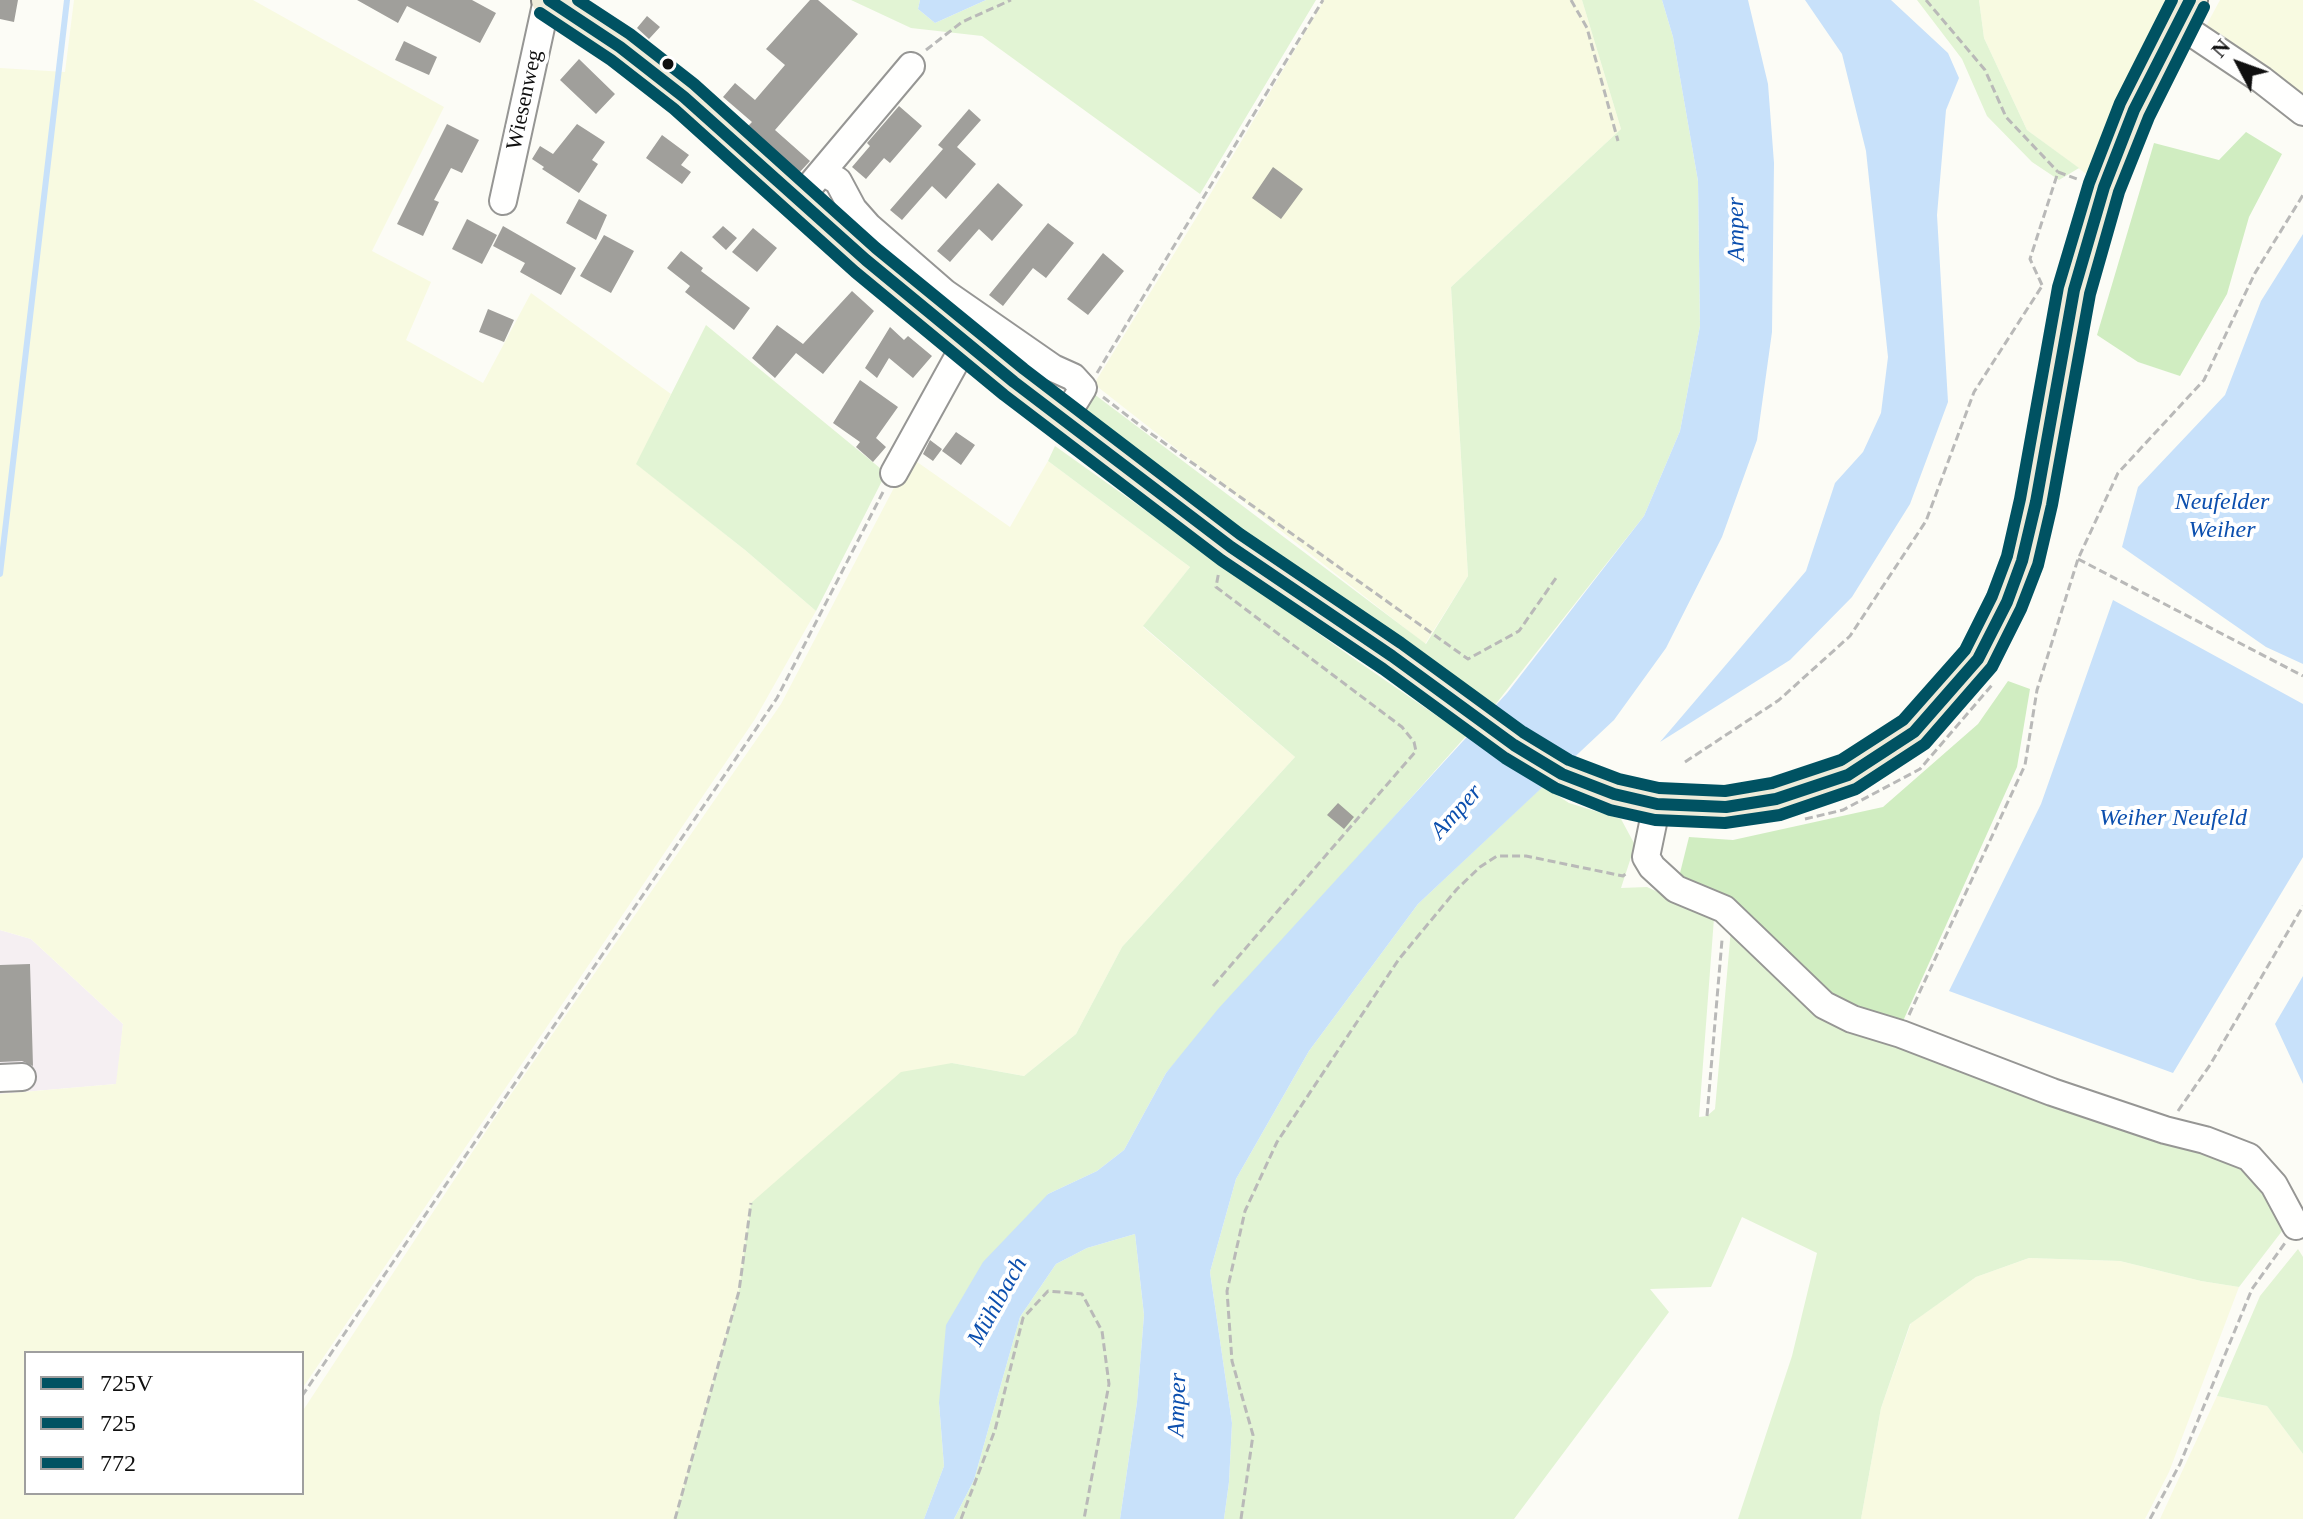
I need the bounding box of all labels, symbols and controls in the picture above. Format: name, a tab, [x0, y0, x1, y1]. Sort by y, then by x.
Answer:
north arrow	[2199, 24, 2279, 104]
text: N	[2206, 34, 2235, 62]
street label: Wiesenweg	[502, 47, 548, 153]
unlabelled marker	[660, 56, 676, 72]
water label: Amper	[1722, 197, 1752, 261]
water label: Neufelder Weiher	[2175, 489, 2269, 545]
water label: Amper	[1425, 779, 1489, 845]
water label: Weiher Neufeld	[2099, 805, 2247, 833]
water label: Mühlbach	[962, 1252, 1034, 1352]
legend	[24, 1351, 304, 1495]
text: 725V	[100, 1370, 153, 1396]
water label: Amper	[1162, 1373, 1194, 1437]
text: 725	[100, 1410, 136, 1436]
text: 772	[100, 1450, 136, 1476]

